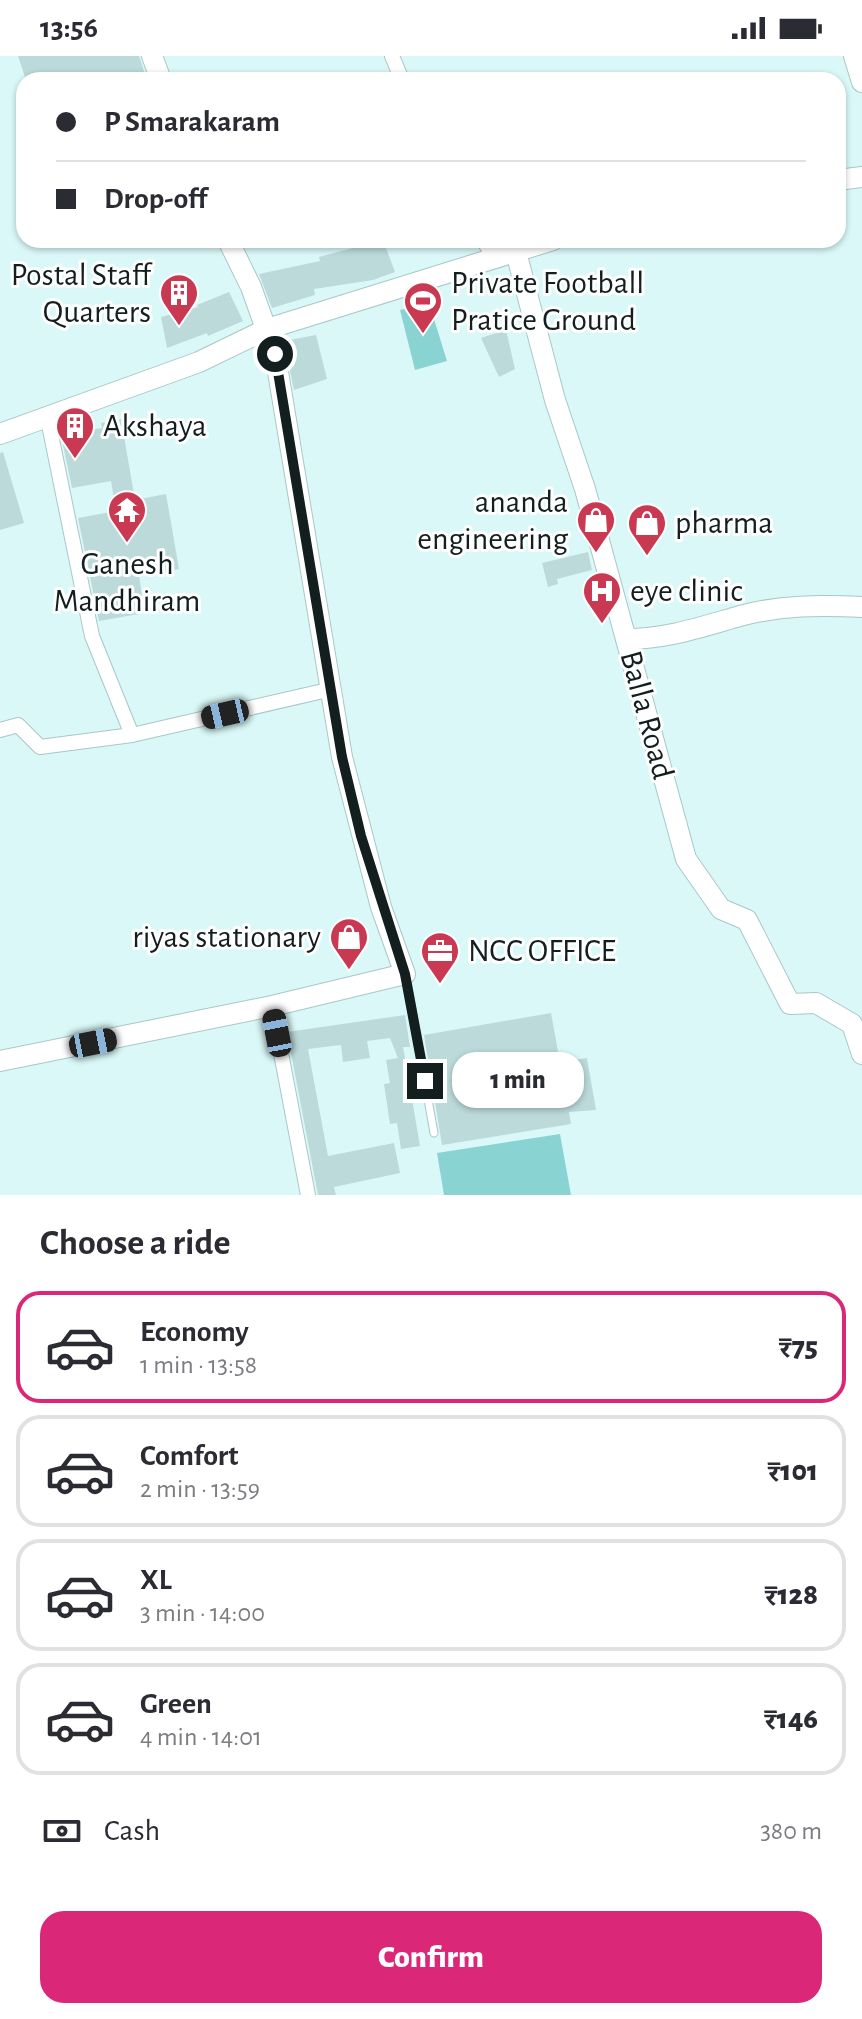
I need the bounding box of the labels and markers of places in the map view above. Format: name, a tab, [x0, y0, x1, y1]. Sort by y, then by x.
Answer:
place label: Postal Staff Quarters	[11, 259, 153, 328]
place label: Private Football Pratice Ground	[451, 267, 644, 336]
building icon: Postal Staff Quarters	[158, 272, 200, 327]
sports icon: Private Football Pratice Ground	[402, 280, 444, 335]
building icon: Akshaya	[54, 405, 96, 460]
place label: Akshaya	[103, 410, 207, 442]
place label: ananda engineering	[417, 486, 568, 555]
temple icon: Ganesh Mandhiram	[106, 489, 148, 544]
shop icon: ananda engineering	[575, 499, 617, 554]
shop icon: pharma	[626, 502, 668, 557]
place label: pharma	[675, 507, 773, 539]
place label: Ganesh Mandhiram	[54, 548, 200, 617]
hospital icon: eye clinic	[581, 570, 623, 625]
place label: eye clinic	[630, 575, 743, 607]
shop icon: riyas stationary	[328, 916, 370, 971]
place label: riyas stationary	[132, 921, 321, 953]
office icon: NCC OFFICE	[419, 930, 461, 985]
place label: NCC OFFICE	[468, 935, 616, 967]

